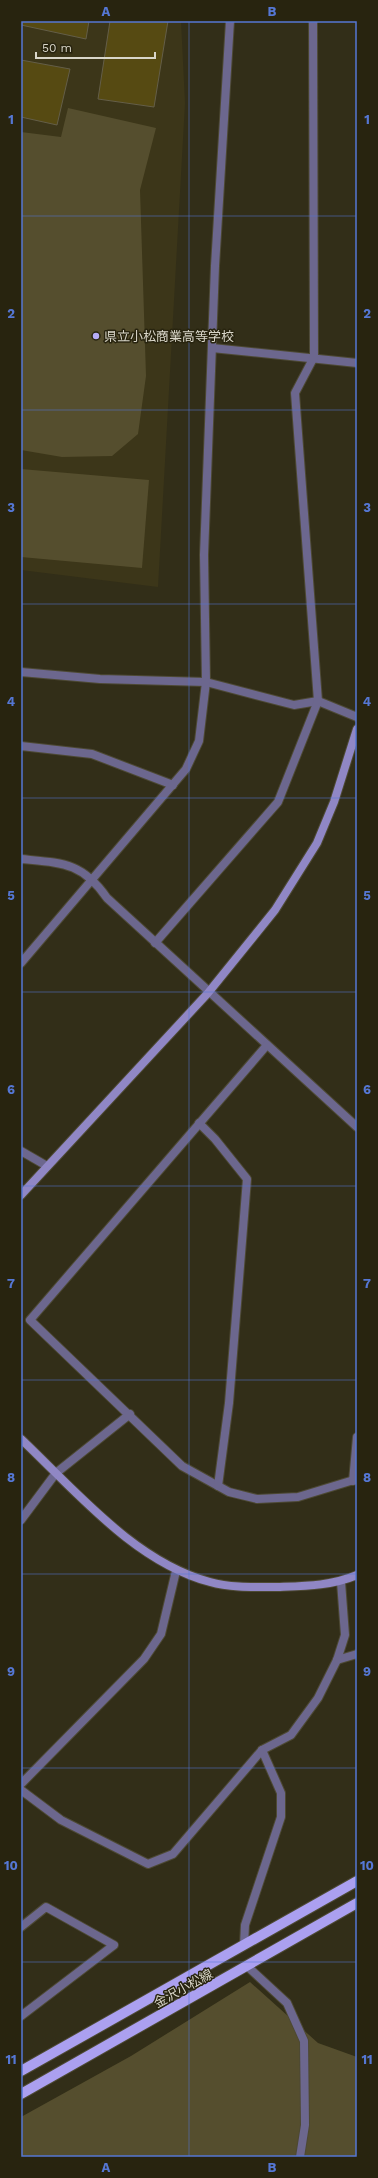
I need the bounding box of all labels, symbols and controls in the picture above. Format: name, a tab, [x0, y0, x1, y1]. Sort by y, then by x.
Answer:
text: A	[102, 4, 111, 19]
text: B	[268, 4, 277, 19]
scale bar	[36, 34, 155, 60]
text: 50 m	[42, 41, 72, 55]
text: 1	[8, 112, 14, 127]
text: 1	[364, 112, 370, 127]
text: 2	[7, 306, 15, 321]
text: 2	[363, 306, 371, 321]
place label: 県立小松商業高等学校	[104, 329, 234, 344]
marker: 県立小松商業高等学校	[91, 331, 101, 341]
text: 3	[7, 500, 15, 515]
text: 3	[363, 500, 371, 515]
text: 4	[7, 694, 16, 709]
text: 4	[363, 694, 372, 709]
text: 5	[7, 888, 15, 903]
text: 5	[363, 888, 371, 903]
text: 6	[7, 1082, 15, 1097]
text: 6	[363, 1082, 371, 1097]
text: 7	[7, 1276, 15, 1291]
text: 7	[363, 1276, 371, 1291]
text: 8	[7, 1470, 15, 1485]
text: 8	[363, 1470, 371, 1485]
text: 9	[7, 1664, 15, 1679]
text: 9	[363, 1664, 371, 1679]
text: 10	[4, 1858, 18, 1873]
text: 10	[360, 1858, 374, 1873]
street label: 金沢小松線	[151, 1966, 215, 2011]
text: 11	[5, 2052, 17, 2067]
text: 11	[361, 2052, 373, 2067]
text: A	[102, 2160, 111, 2175]
text: B	[268, 2160, 277, 2175]

